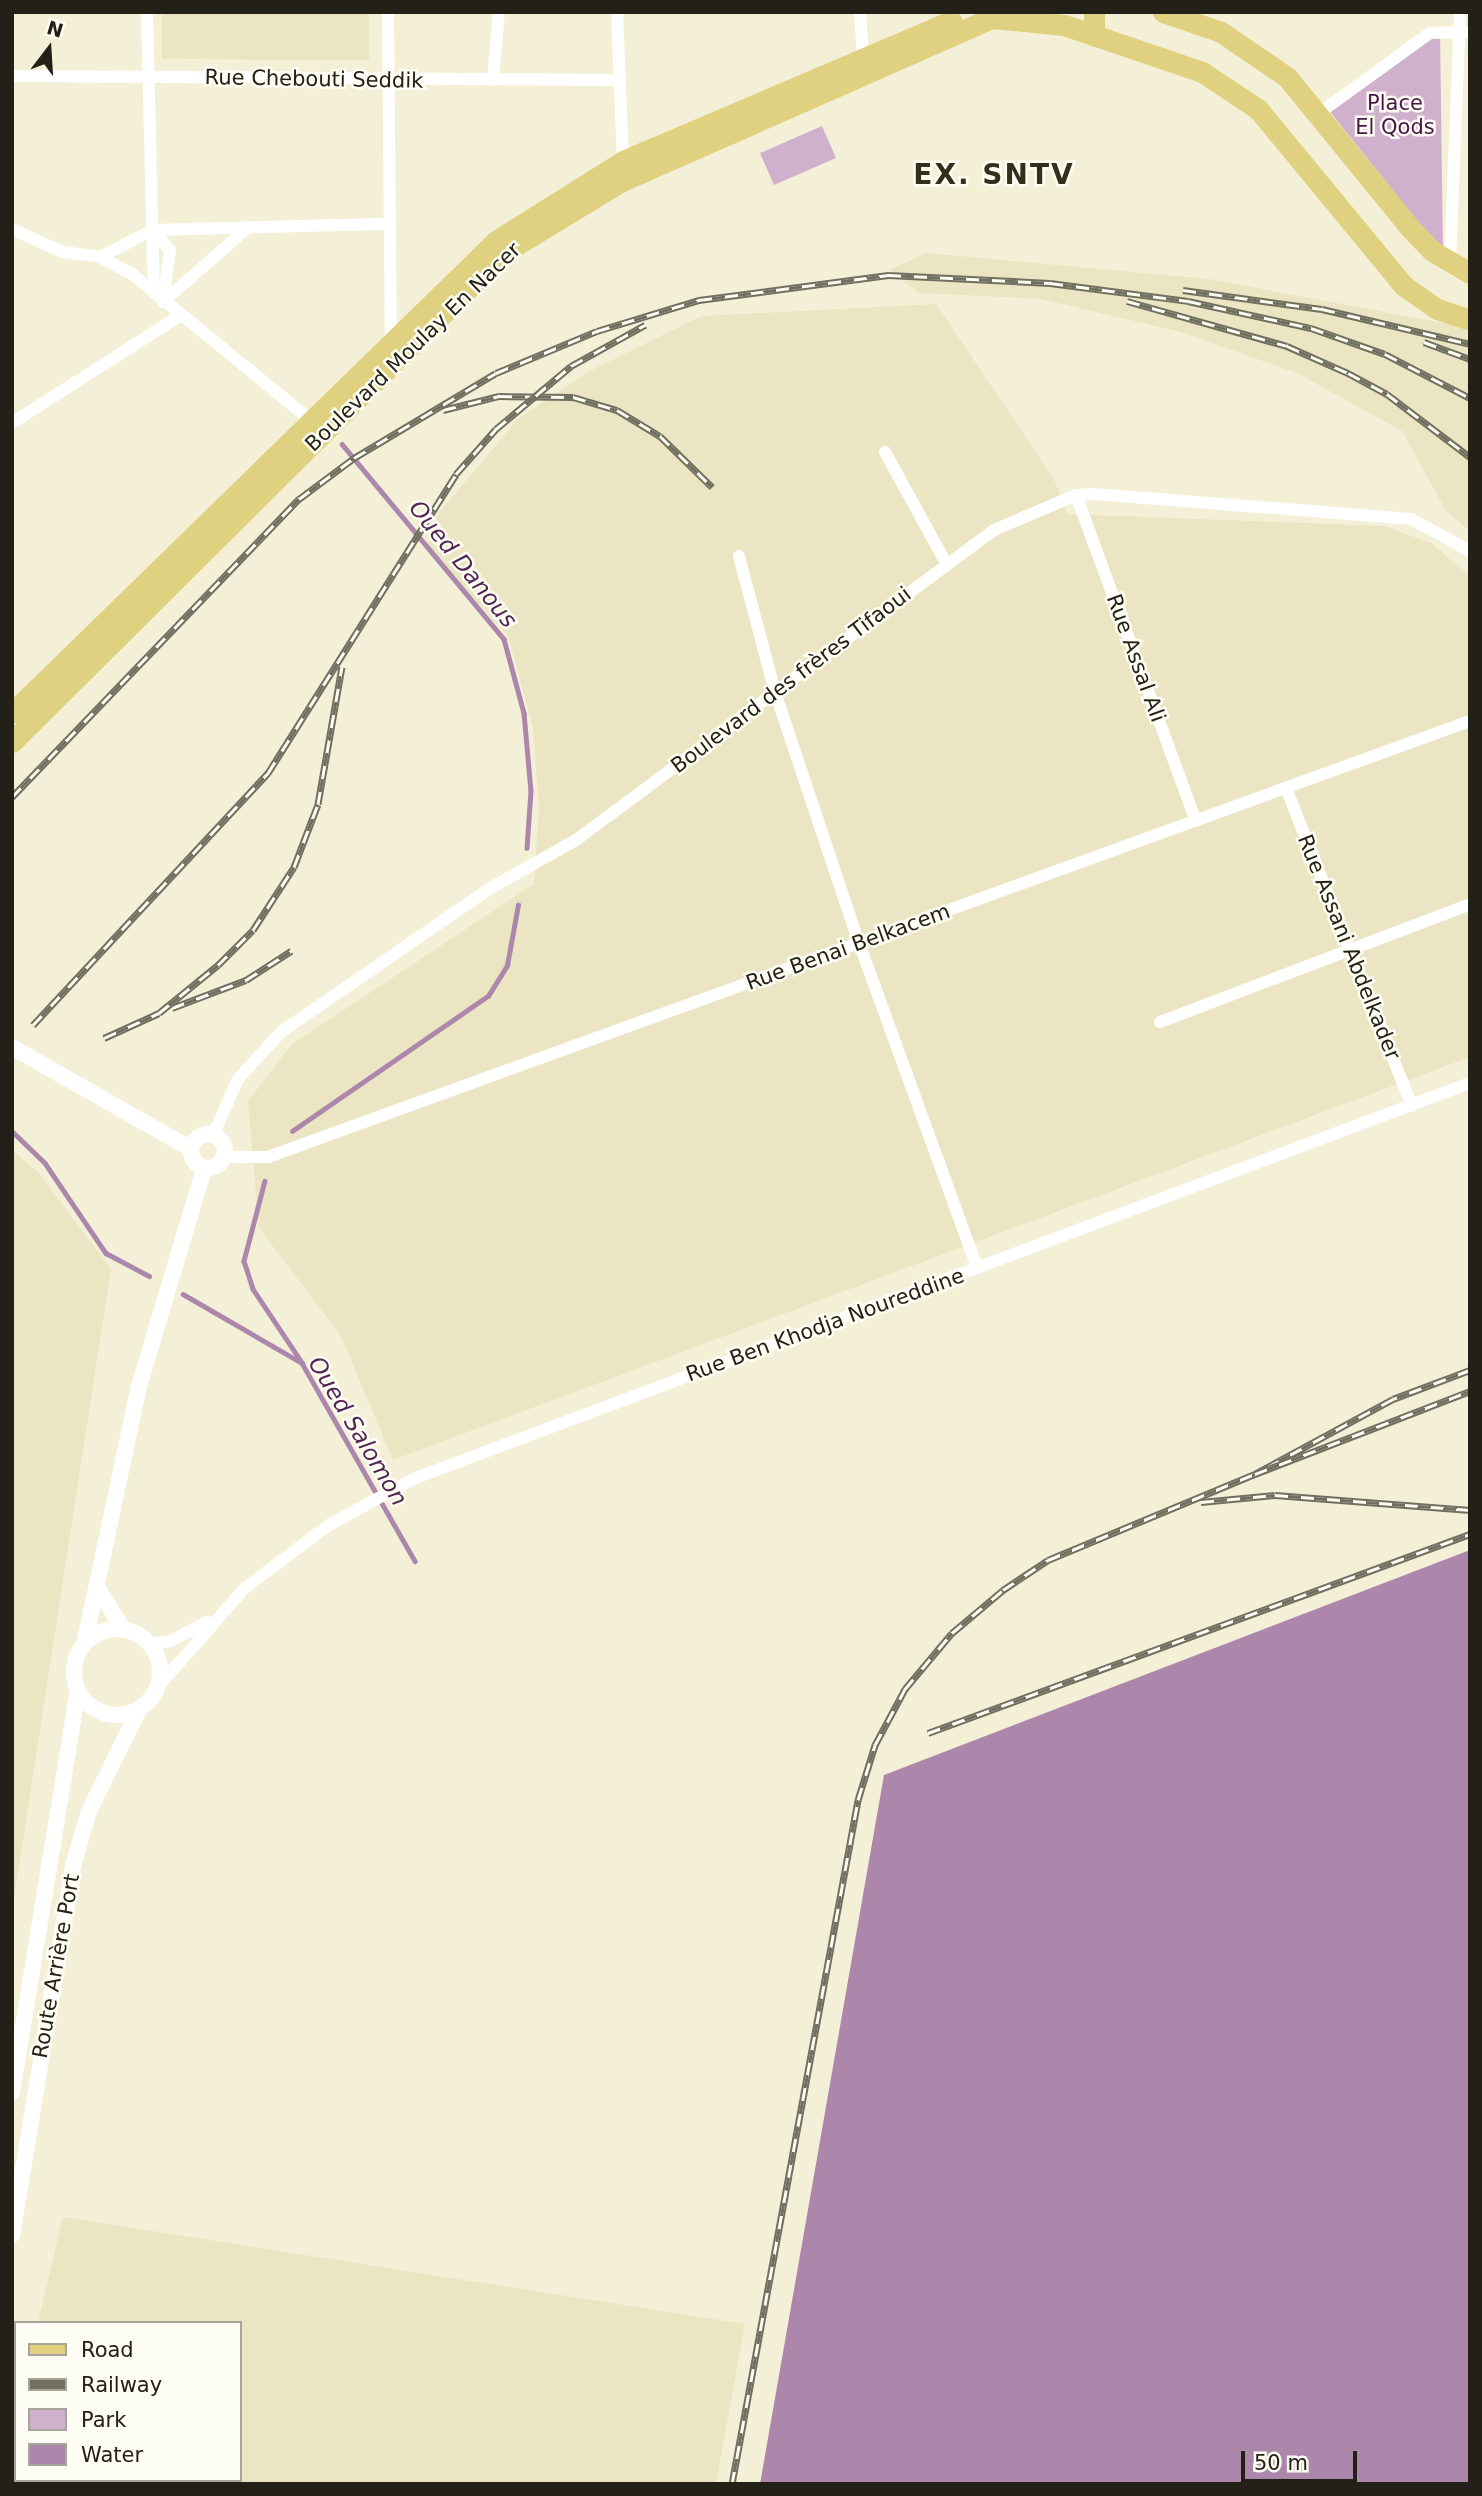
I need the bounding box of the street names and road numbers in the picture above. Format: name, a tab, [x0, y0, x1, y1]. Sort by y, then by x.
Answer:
street label: Rue Chebouti Seddik	[205, 64, 423, 94]
street label: Boulevard Moulay En Nacer	[300, 237, 526, 457]
street label: Boulevard des frères Tifaoui	[666, 581, 916, 779]
street label: Rue Assal Ali	[1101, 591, 1171, 725]
street label: Rue Assani Abdelkader	[1292, 831, 1406, 1063]
street label: Rue Benai Belkacem	[743, 898, 953, 996]
street label: Rue Ben Khodja Noureddine	[682, 1263, 968, 1387]
street label: Route Arrière Port	[27, 1872, 85, 2060]

